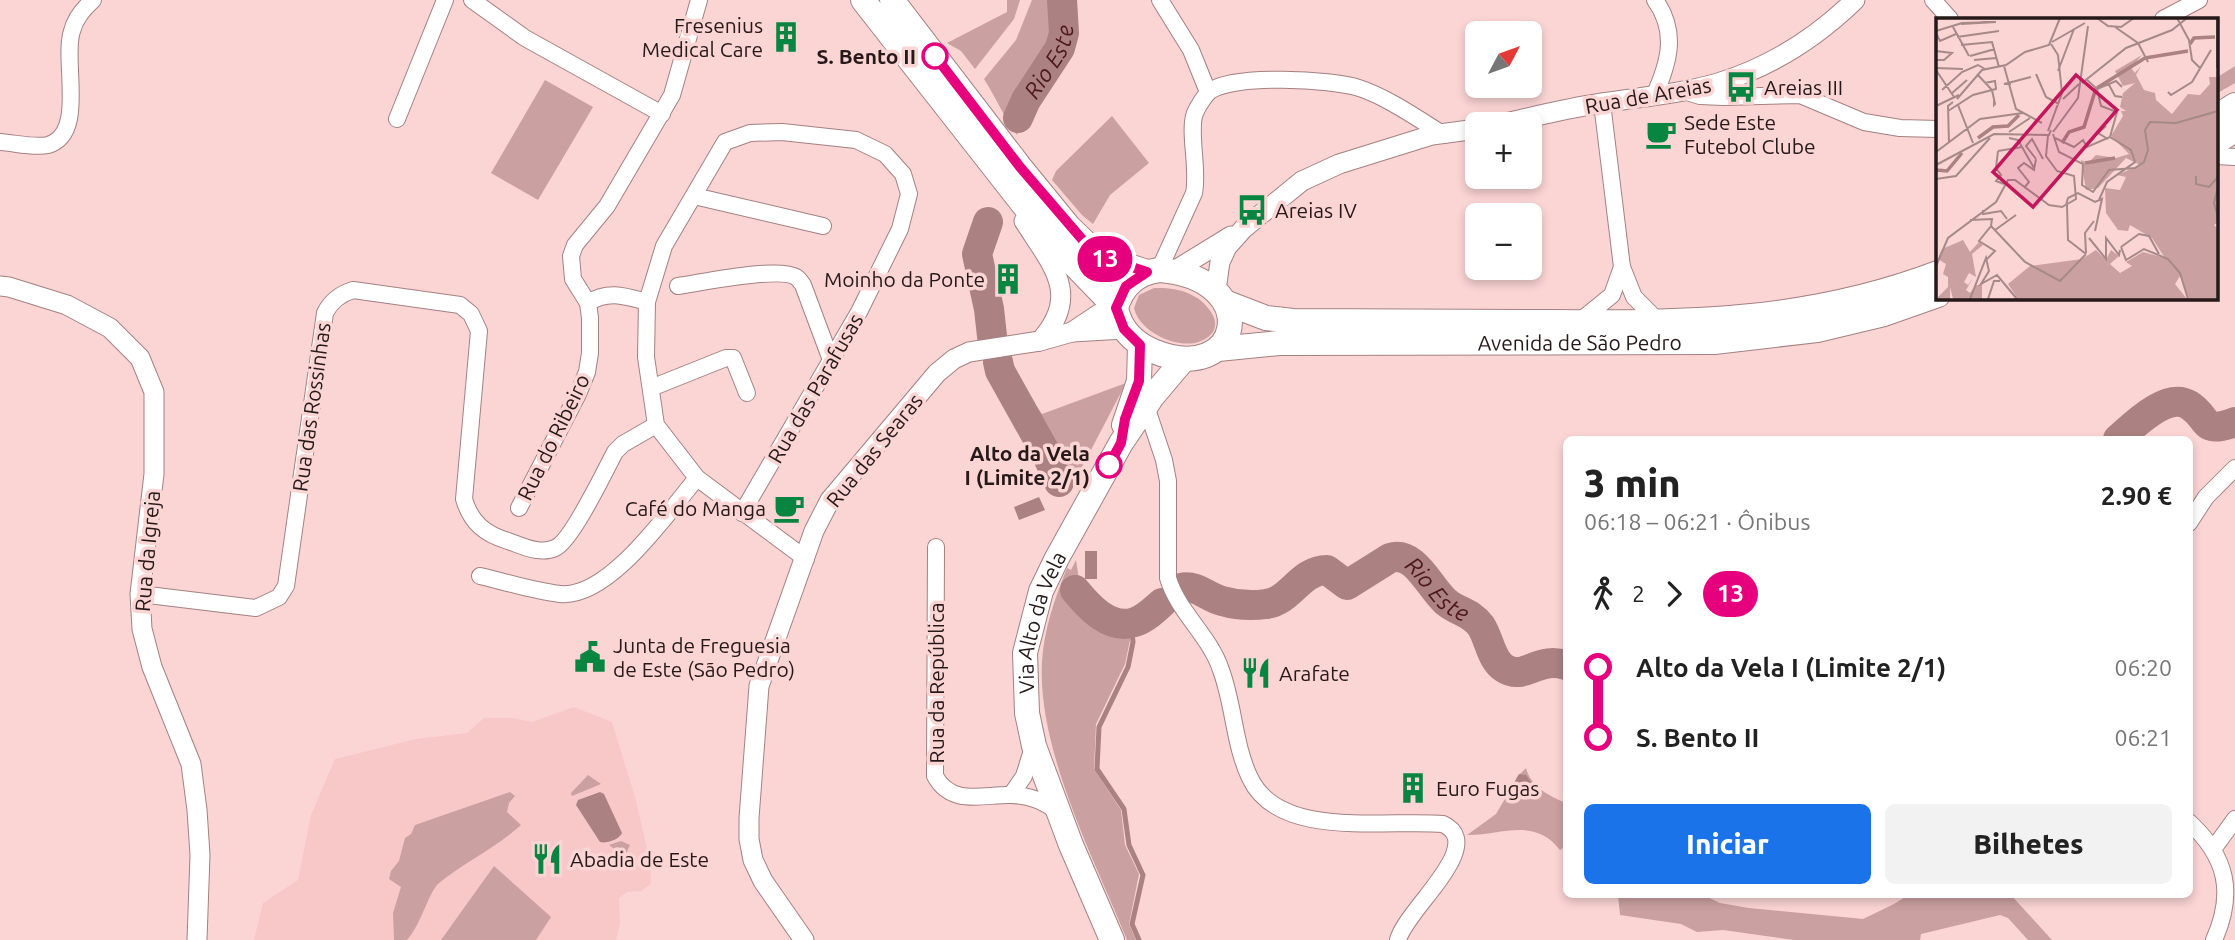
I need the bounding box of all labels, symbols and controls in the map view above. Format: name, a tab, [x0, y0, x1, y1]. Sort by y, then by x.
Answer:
place label: Fresenius Medical Care	[642, 13, 763, 61]
inset map	[1936, 18, 2218, 299]
building icon: Fresenius Medical Care	[769, 20, 803, 54]
north arrow	[1465, 21, 1542, 98]
map controls	[1465, 21, 1542, 280]
water label: Rio Este	[1018, 24, 1077, 103]
marker: S. Bento II	[922, 43, 948, 69]
place label: S. Bento II	[816, 44, 916, 68]
bus stop icon: Areias III	[1724, 70, 1758, 104]
street label: Rua de Areias	[1583, 72, 1713, 118]
place label: Areias III	[1764, 75, 1843, 99]
place label: Sede Este Futebol Clube	[1684, 110, 1816, 158]
button: +	[1465, 112, 1542, 189]
cafe icon: Sede Este Futebol Clube	[1644, 117, 1678, 151]
bus stop icon: Areias IV	[1235, 193, 1269, 227]
place label: Areias IV	[1275, 198, 1357, 222]
button: −	[1465, 203, 1542, 280]
line badge: 13	[1074, 236, 1136, 282]
text: 13	[1091, 245, 1119, 272]
building icon: Moinho da Ponte	[991, 262, 1025, 296]
place label: Moinho da Ponte	[824, 267, 985, 291]
street label: Rua das Parafusas	[762, 309, 868, 467]
street label: Rua das Rossinhas	[287, 321, 335, 493]
street label: Avenida de São Pedro	[1478, 330, 1682, 355]
street label: Rua do Ribeiro	[512, 370, 594, 504]
street label: Rua das Searas	[821, 388, 927, 512]
place label: Alto da Vela I (Limite 2/1)	[965, 441, 1090, 489]
marker: Alto da Vela I (Limite 2/1)	[1096, 452, 1122, 478]
text: 3 min	[1584, 462, 1681, 504]
text: 2.90 €	[2101, 481, 2172, 510]
street label: Rua da Igreja	[130, 489, 164, 613]
cafe icon: Café do Manga	[772, 491, 806, 525]
place label: Café do Manga	[625, 496, 766, 520]
text: 06:18 – 06:21 · Ônibus	[1584, 509, 1810, 534]
street label: Via Alto da Vela	[1012, 547, 1071, 694]
water label: Rio Este	[1401, 551, 1474, 626]
icon: walk	[1584, 575, 1622, 613]
icon: forward	[1655, 575, 1693, 613]
text: 13	[1717, 580, 1744, 607]
text: 2	[1632, 581, 1645, 606]
street label: Rua da República	[924, 603, 948, 763]
place label: Junta de Freguesia de Este (São Pedro)	[613, 633, 795, 681]
public building icon: Junta de Freguesia de Este (São Pedro)	[573, 640, 607, 674]
text: Alto da Vela I (Limite 2/1)	[1636, 653, 1946, 682]
text: 06:20	[2114, 655, 2172, 680]
restaurant icon: Arafate	[1239, 656, 1273, 690]
place label: Arafate	[1279, 661, 1350, 685]
text: S. Bento II	[1636, 723, 1759, 752]
text: 06:21	[2114, 725, 2172, 750]
building icon: Euro Fugas	[1396, 771, 1430, 805]
place label: Euro Fugas	[1436, 776, 1539, 800]
button: Iniciar	[1584, 804, 1871, 884]
button: Bilhetes	[1885, 804, 2172, 884]
restaurant icon: Abadia de Este	[530, 842, 564, 876]
place label: Abadia de Este	[570, 847, 709, 871]

